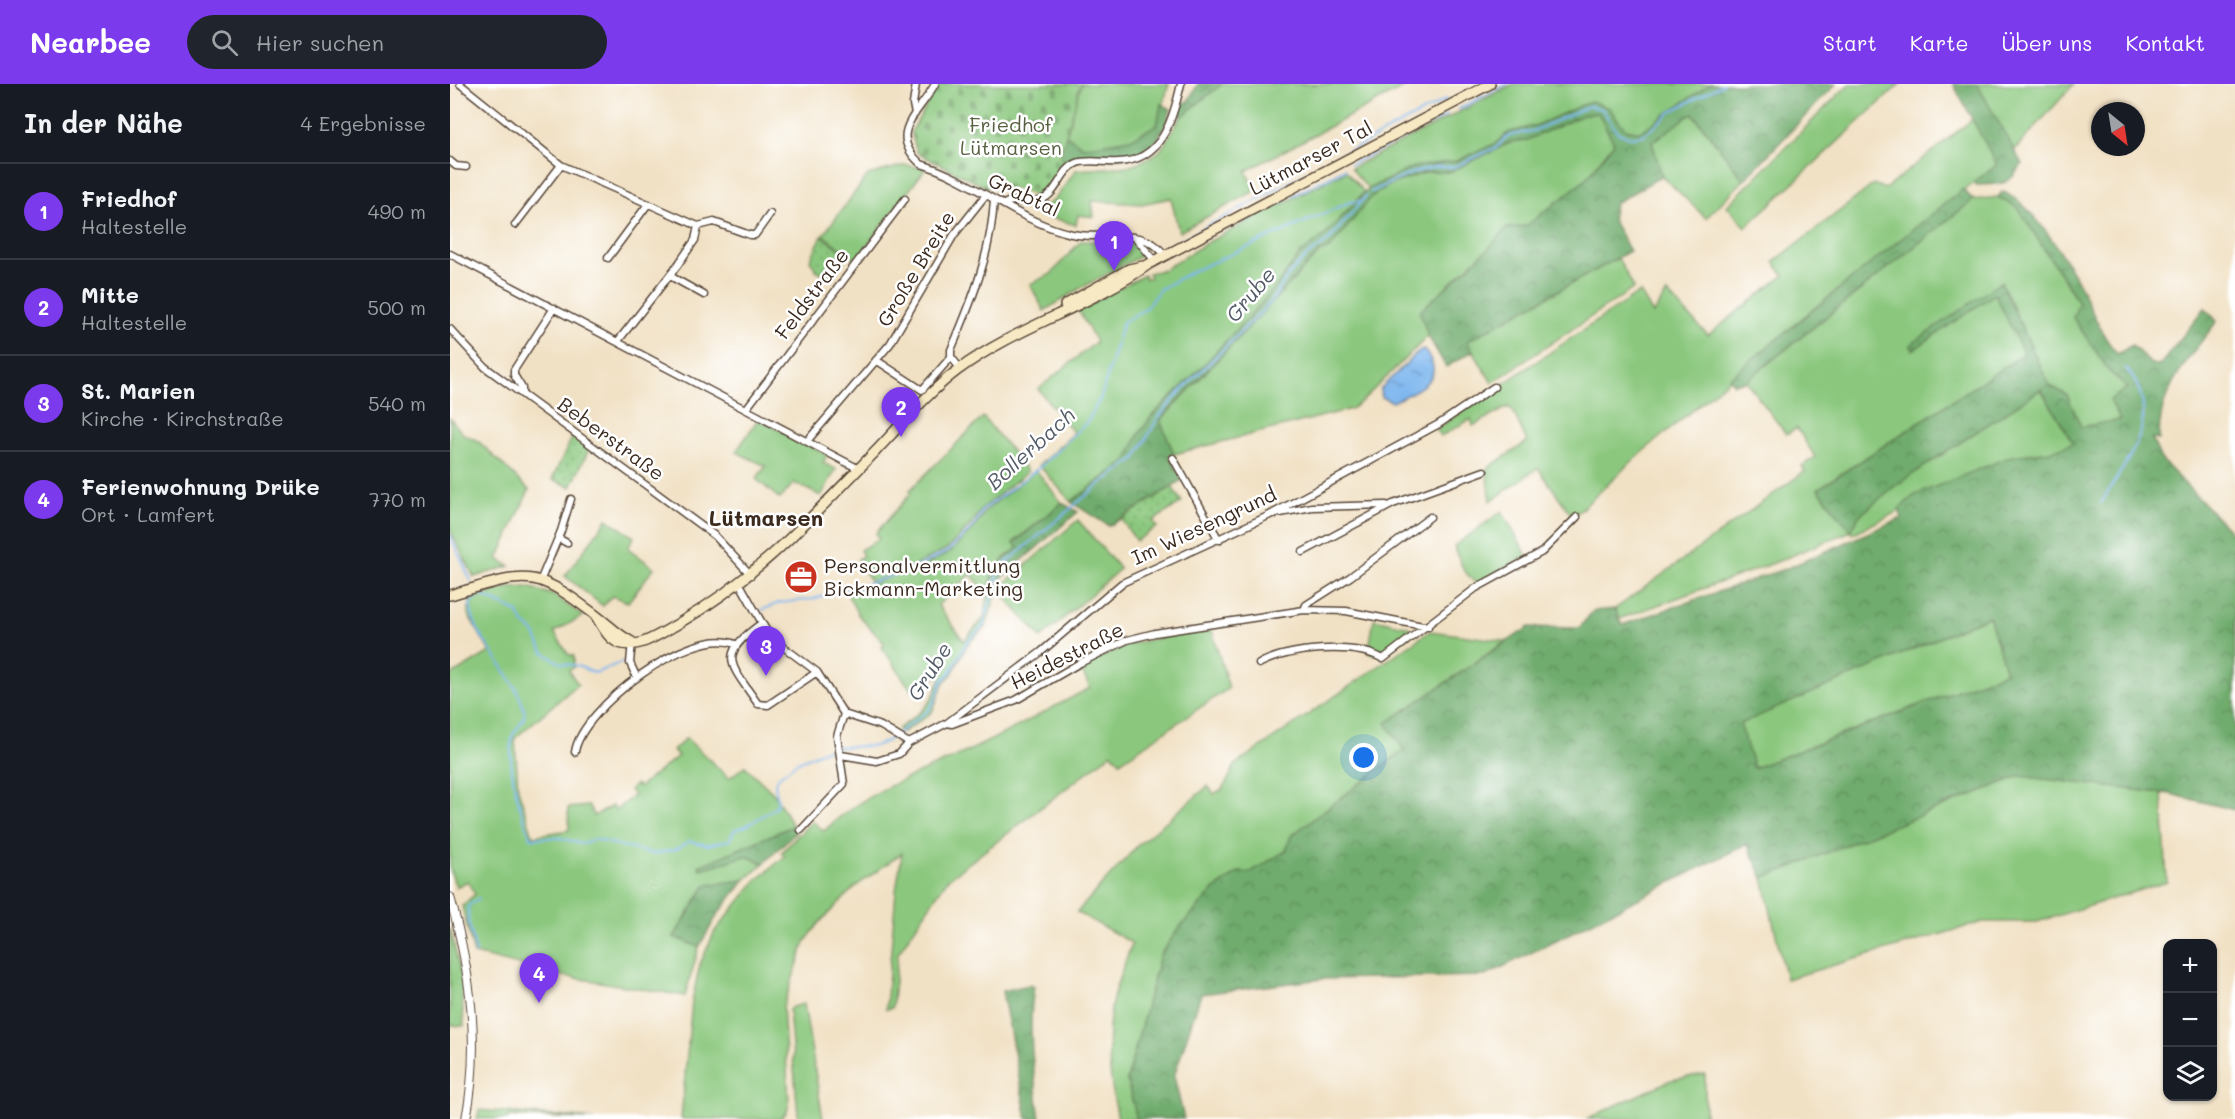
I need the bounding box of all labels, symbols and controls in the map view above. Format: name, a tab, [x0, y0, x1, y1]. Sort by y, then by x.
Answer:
search box	[187, 15, 607, 69]
text: Nearbee	[30, 24, 151, 60]
icon: search	[208, 26, 241, 59]
text: Hier suchen	[256, 28, 384, 57]
text: Start	[1823, 29, 1877, 56]
text: Karte	[1910, 29, 1968, 56]
text: Über uns	[2001, 29, 2092, 56]
text: Kontakt	[2125, 29, 2205, 56]
north arrow	[2091, 102, 2145, 156]
text: In der Nähe	[24, 106, 183, 140]
text: 4 Ergebnisse	[301, 110, 426, 136]
park label: Friedhof Lütmarsen	[960, 111, 1062, 160]
street label: Lütmarser Tal	[1244, 114, 1377, 200]
street label: Grabtal	[984, 166, 1065, 222]
text: Friedhof	[81, 184, 177, 213]
text: 1	[39, 198, 48, 224]
text: 490 m	[368, 198, 426, 224]
street label: Große Breite	[870, 206, 960, 331]
text: Haltestelle	[81, 213, 187, 239]
pin: 1	[1094, 222, 1134, 271]
street label: Feldstraße	[769, 243, 854, 344]
water label: Grube	[1219, 261, 1281, 327]
text: Mitte	[81, 280, 139, 309]
text: 2	[38, 294, 49, 320]
text: 500 m	[367, 294, 426, 320]
text: Haltestelle	[81, 309, 187, 335]
text: St. Marien	[81, 376, 195, 405]
pin: 2	[882, 388, 920, 437]
text: 3	[38, 390, 50, 416]
text: 540 m	[368, 390, 426, 416]
street label: Beberstraße	[553, 391, 670, 486]
water label: Bollerbach	[980, 401, 1080, 495]
text: Kirche · Kirchstraße	[81, 405, 284, 431]
text: Ferienwohnung Drüke	[81, 472, 320, 501]
street label: Im Wiesengrund	[1127, 480, 1280, 570]
text: 4	[37, 486, 50, 512]
text: 770 m	[369, 486, 426, 512]
text: Ort · Lamfert	[81, 501, 215, 527]
district label: Lütmarsen	[709, 503, 823, 532]
place label: Personalvermittlung Bickmann-Marketing	[824, 552, 1023, 601]
office icon: Personalvermittlung Bickmann-Marketing	[783, 559, 819, 595]
street label: Heidestraße	[1005, 615, 1128, 695]
pin: 3	[746, 626, 786, 676]
water label: Grube	[900, 637, 957, 705]
your location	[1349, 743, 1378, 772]
map controls	[2163, 939, 2217, 1101]
button: +	[2163, 939, 2217, 993]
pin: 4	[520, 954, 559, 1003]
button: −	[2163, 993, 2217, 1047]
button: layers	[2163, 1047, 2217, 1101]

